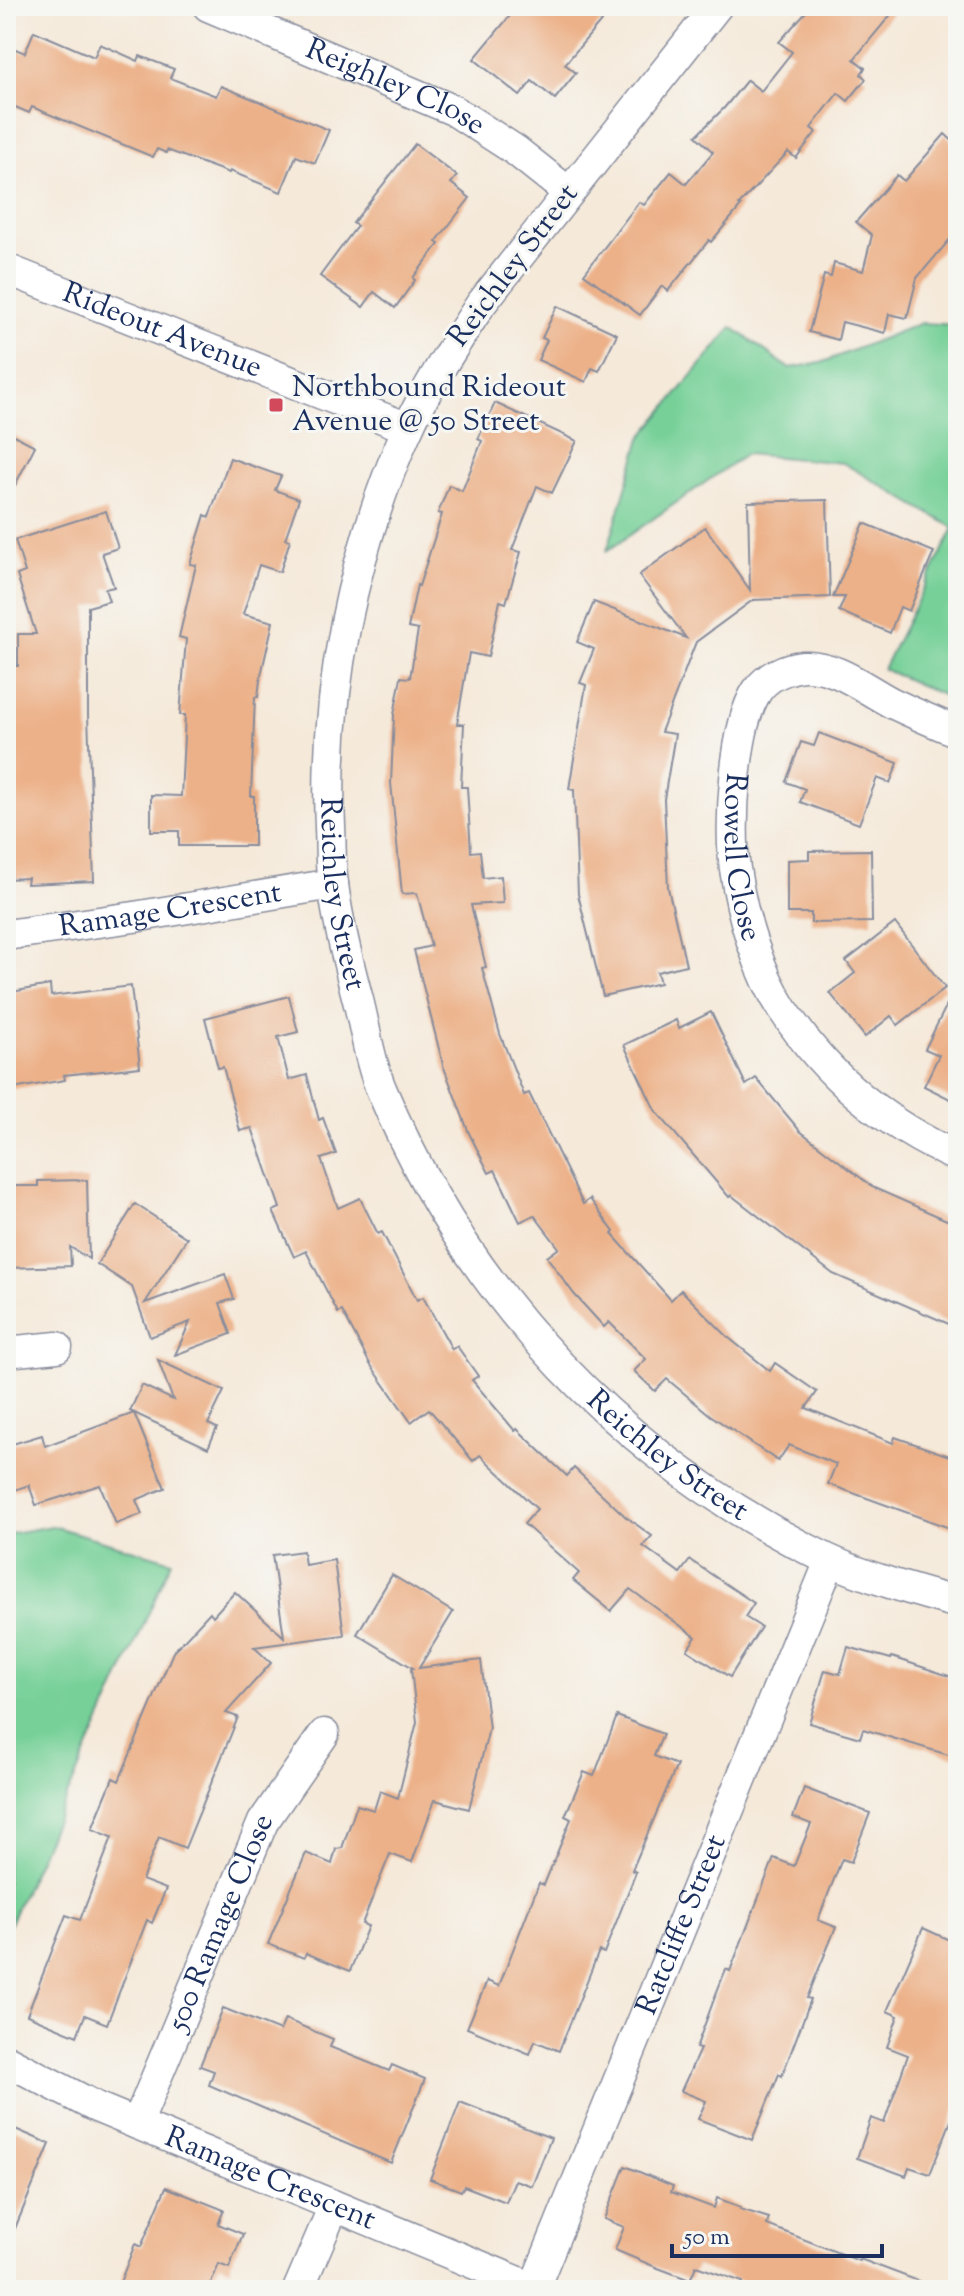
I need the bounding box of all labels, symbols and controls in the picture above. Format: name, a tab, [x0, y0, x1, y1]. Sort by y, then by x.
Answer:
street label: Reighley Close	[299, 28, 493, 147]
street label: Reichley Street	[438, 175, 590, 357]
street label: Rideout Avenue	[56, 272, 268, 390]
place label: Northbound Rideout Avenue @ 50 Street	[292, 367, 566, 444]
marker: Northbound Rideout Avenue @ 50 Street	[267, 396, 285, 414]
street label: Rowell Close	[711, 771, 772, 947]
street label: Reichley Street	[308, 797, 376, 995]
street label: Ramage Crescent	[56, 871, 285, 949]
street label: Reichley Street	[576, 1380, 756, 1533]
street label: 500 Ramage Close	[156, 1808, 285, 2040]
street label: Ratcliffe Street	[626, 1828, 738, 2022]
street label: Ramage Crescent	[158, 2116, 382, 2242]
scale bar	[672, 2208, 882, 2258]
text: 50 m	[682, 2221, 730, 2255]

